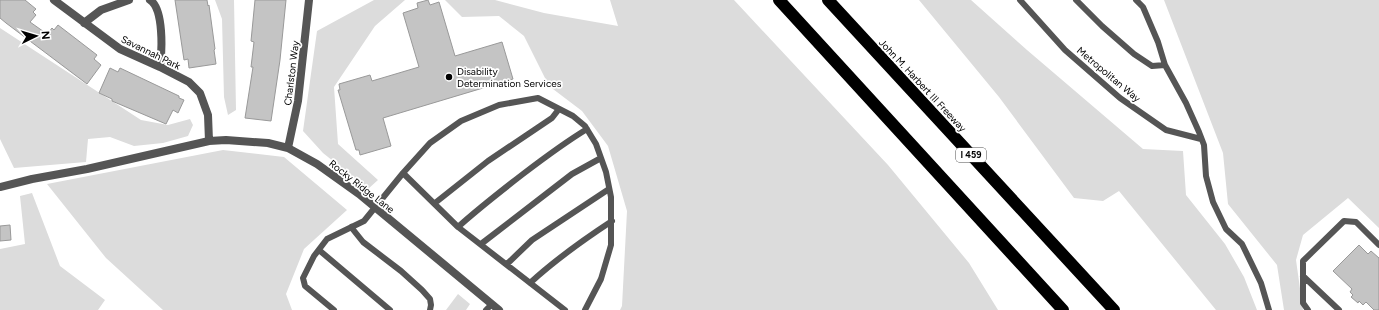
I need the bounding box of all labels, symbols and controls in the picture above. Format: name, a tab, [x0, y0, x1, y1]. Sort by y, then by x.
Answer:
north arrow	[16, 16, 56, 56]
text: N	[39, 30, 52, 40]
street label: Savannah Park	[119, 32, 183, 73]
street label: John M. Harbert III Freeway	[876, 36, 970, 135]
street label: Charlston Way	[281, 39, 302, 106]
street label: Metropolitan Way	[1074, 44, 1144, 105]
place label: Disability Determination Services	[457, 65, 562, 90]
marker: Disability Determination Services	[444, 72, 454, 82]
road number: I 459	[956, 148, 986, 162]
street label: Rocky Ridge Lane	[326, 157, 397, 216]

